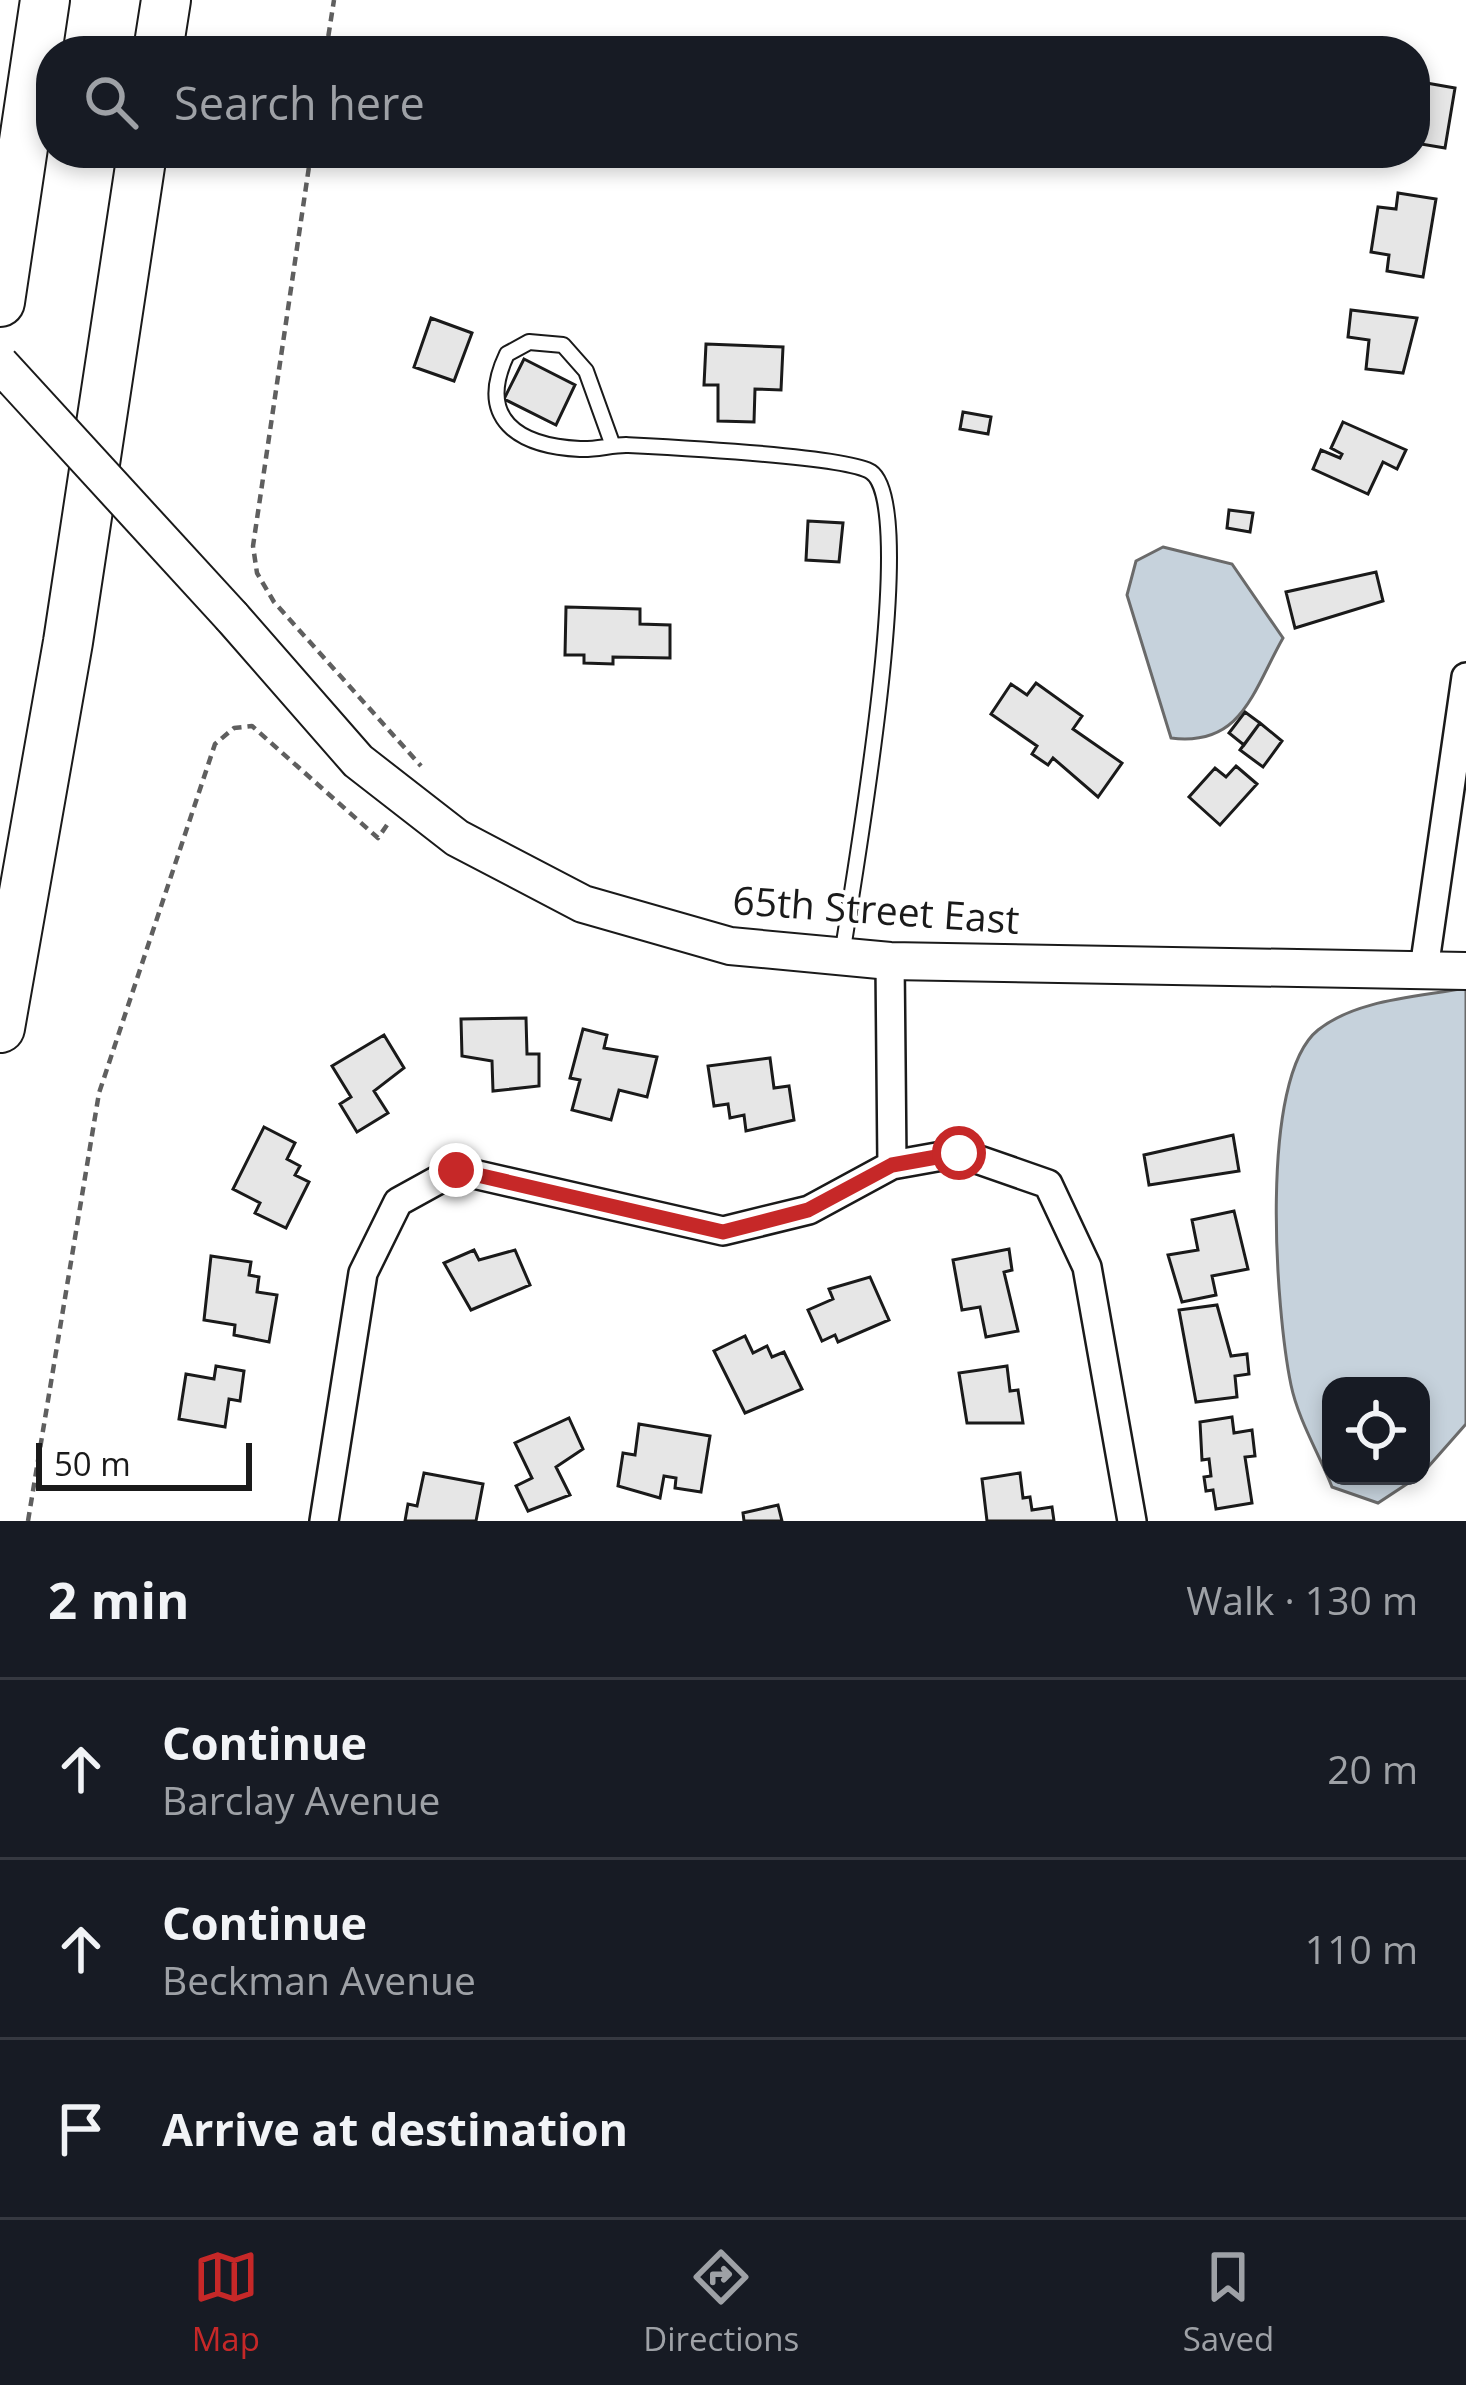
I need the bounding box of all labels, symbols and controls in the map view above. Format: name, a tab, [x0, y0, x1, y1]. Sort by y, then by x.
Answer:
search box	[36, 36, 1430, 168]
icon: search	[78, 69, 144, 135]
text: Search here	[174, 72, 425, 133]
street label: 65th Street East	[731, 872, 1021, 945]
route start	[932, 1126, 986, 1180]
route end	[429, 1143, 483, 1197]
map controls	[1322, 1377, 1430, 1485]
button: locate	[1322, 1377, 1430, 1485]
scale bar	[36, 1437, 252, 1490]
text: 50 m	[54, 1441, 131, 1486]
text: 2 min	[48, 1564, 190, 1634]
text: Walk · 130 m	[1186, 1573, 1418, 1626]
text: Continue	[162, 1712, 367, 1773]
icon: ahead	[48, 1736, 114, 1802]
text: 20 m	[1327, 1742, 1418, 1795]
text: Barclay Avenue	[162, 1773, 440, 1826]
text: Continue	[162, 1892, 367, 1953]
icon: ahead	[48, 1916, 114, 1982]
text: 110 m	[1305, 1922, 1418, 1975]
text: Beckman Avenue	[162, 1953, 476, 2006]
icon: arrive	[48, 2096, 114, 2162]
text: Arrive at destination	[162, 2098, 628, 2159]
tab: Map	[192, 2244, 260, 2361]
tab: Directions	[643, 2244, 799, 2361]
tab: Saved	[1183, 2244, 1274, 2361]

